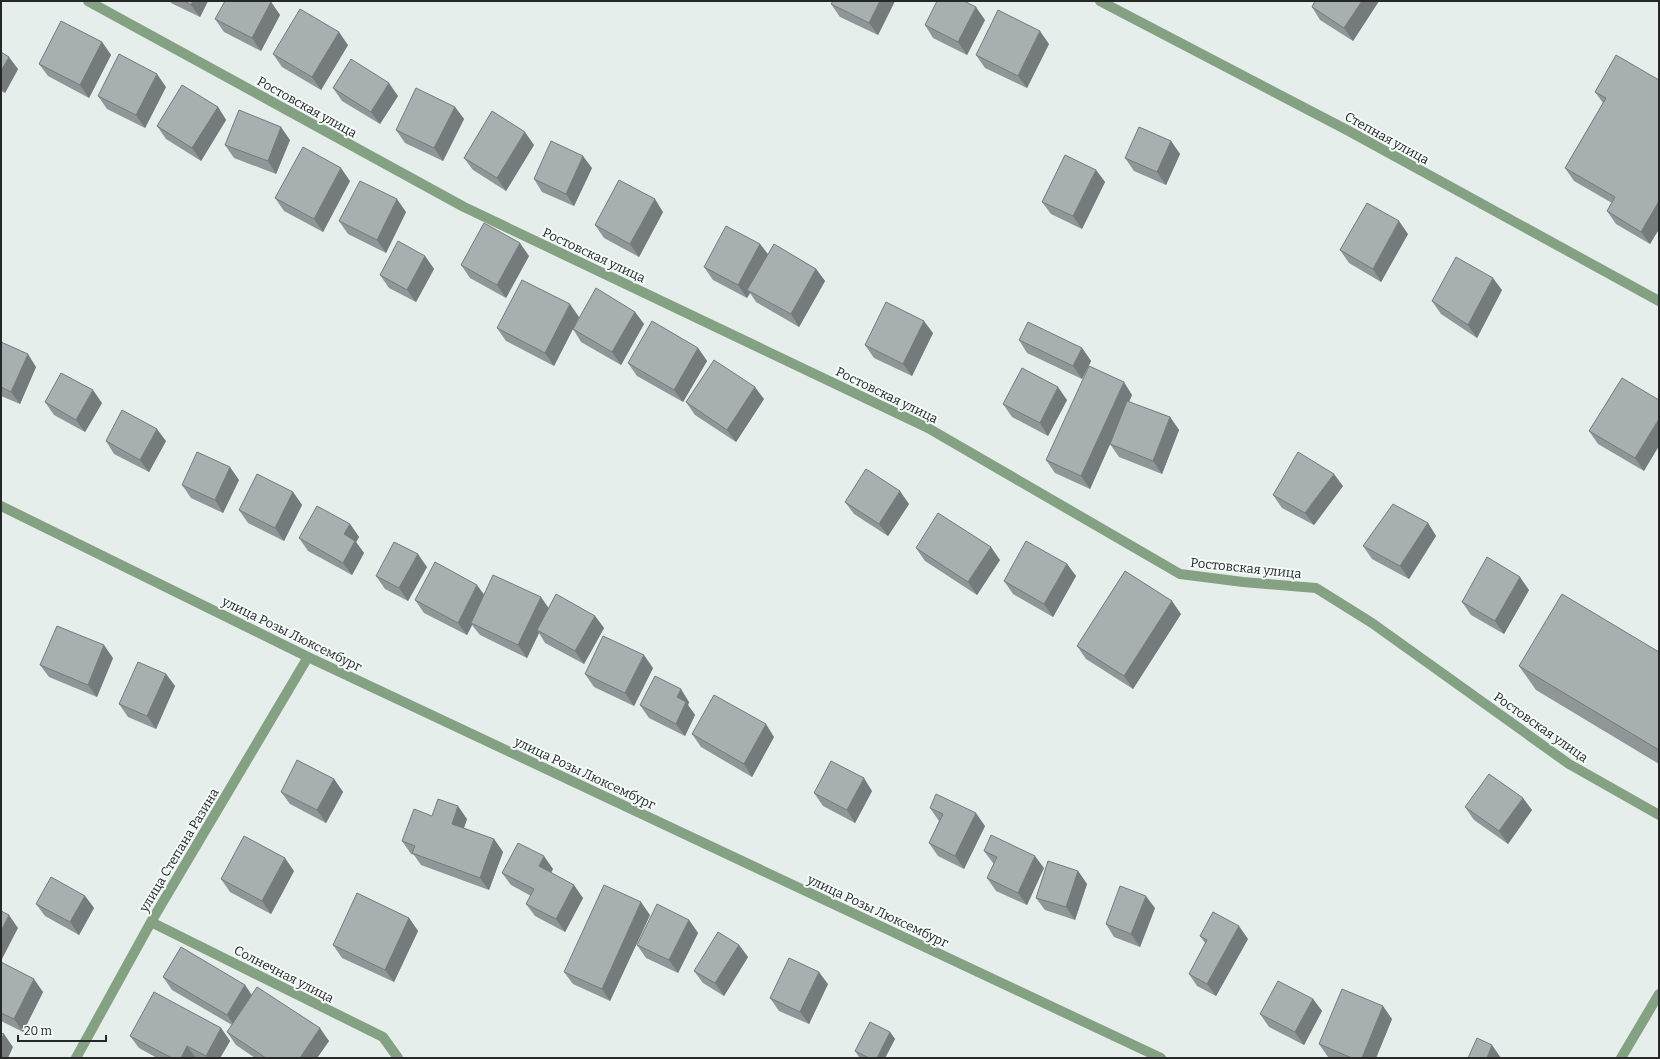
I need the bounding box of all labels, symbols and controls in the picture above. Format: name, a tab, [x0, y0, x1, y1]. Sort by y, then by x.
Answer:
street label: Ростовская улица	[254, 73, 360, 141]
street label: Степная улица	[1342, 109, 1432, 167]
street label: Ростовская улица	[540, 225, 648, 285]
street label: Ростовская улица	[833, 364, 941, 426]
street label: Ростовская улица	[1190, 555, 1302, 581]
street label: улица Розы Люксембург	[219, 593, 364, 674]
street label: Ростовская улица	[1491, 689, 1591, 765]
street label: улица Розы Люксембург	[511, 733, 658, 812]
street label: улица Степана Разина	[136, 786, 222, 915]
street label: улица Розы Люксембург	[804, 871, 951, 950]
street label: Солнечная улица	[232, 942, 336, 1006]
scale bar	[18, 1017, 106, 1043]
text: 20 m	[24, 1024, 53, 1038]

